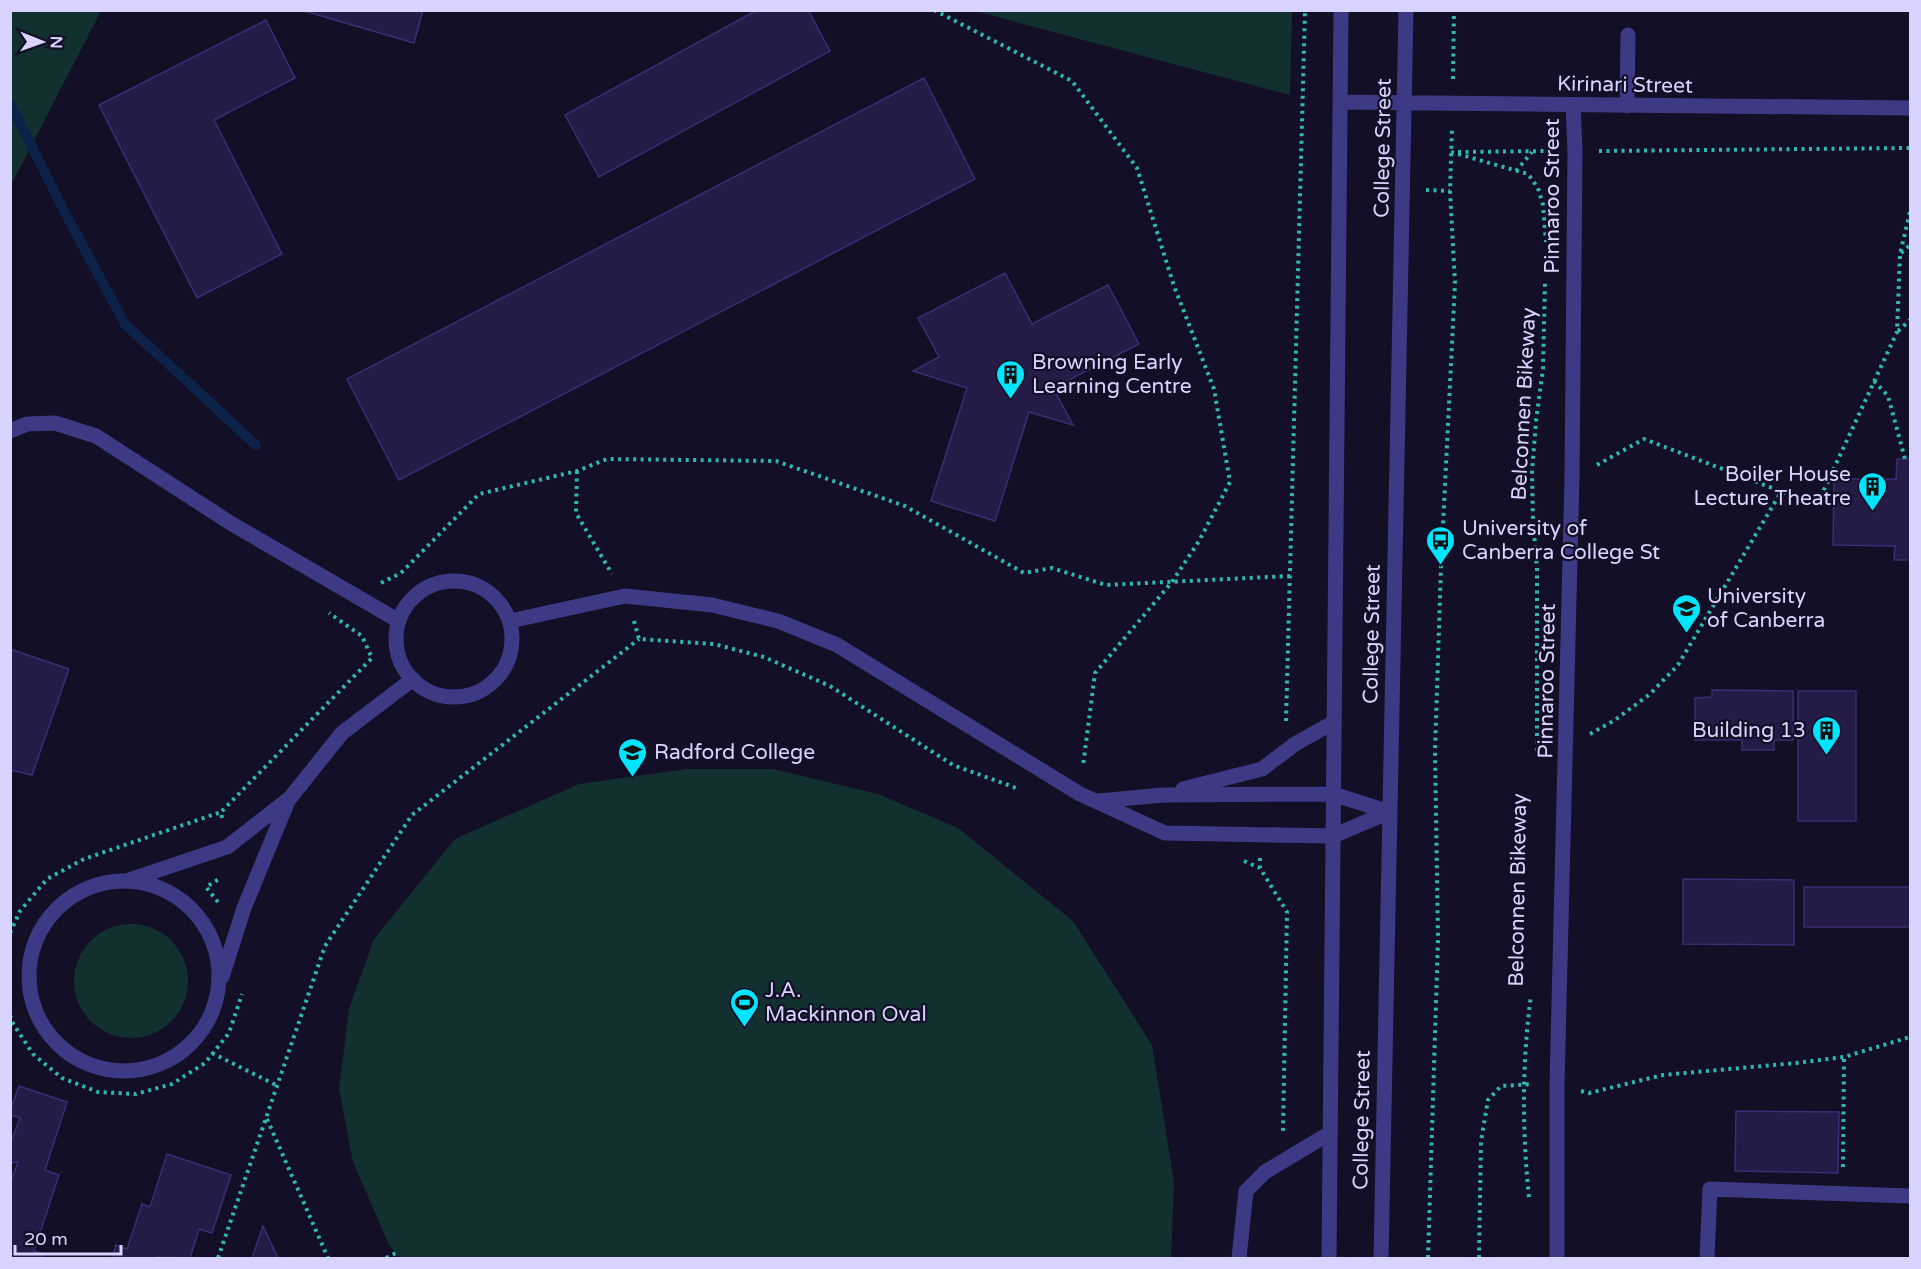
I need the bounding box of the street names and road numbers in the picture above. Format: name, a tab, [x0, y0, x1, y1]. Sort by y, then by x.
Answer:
street label: Kirinari Street	[1557, 71, 1693, 99]
street label: College Street	[1369, 78, 1397, 218]
street label: Pinnaroo Street	[1540, 118, 1565, 274]
street label: Belconnen Bikeway	[1506, 307, 1542, 501]
street label: College Street	[1358, 564, 1386, 704]
street label: Pinnaroo Street	[1533, 603, 1561, 759]
street label: Belconnen Bikeway	[1504, 793, 1532, 987]
street label: College Street	[1348, 1050, 1376, 1190]

